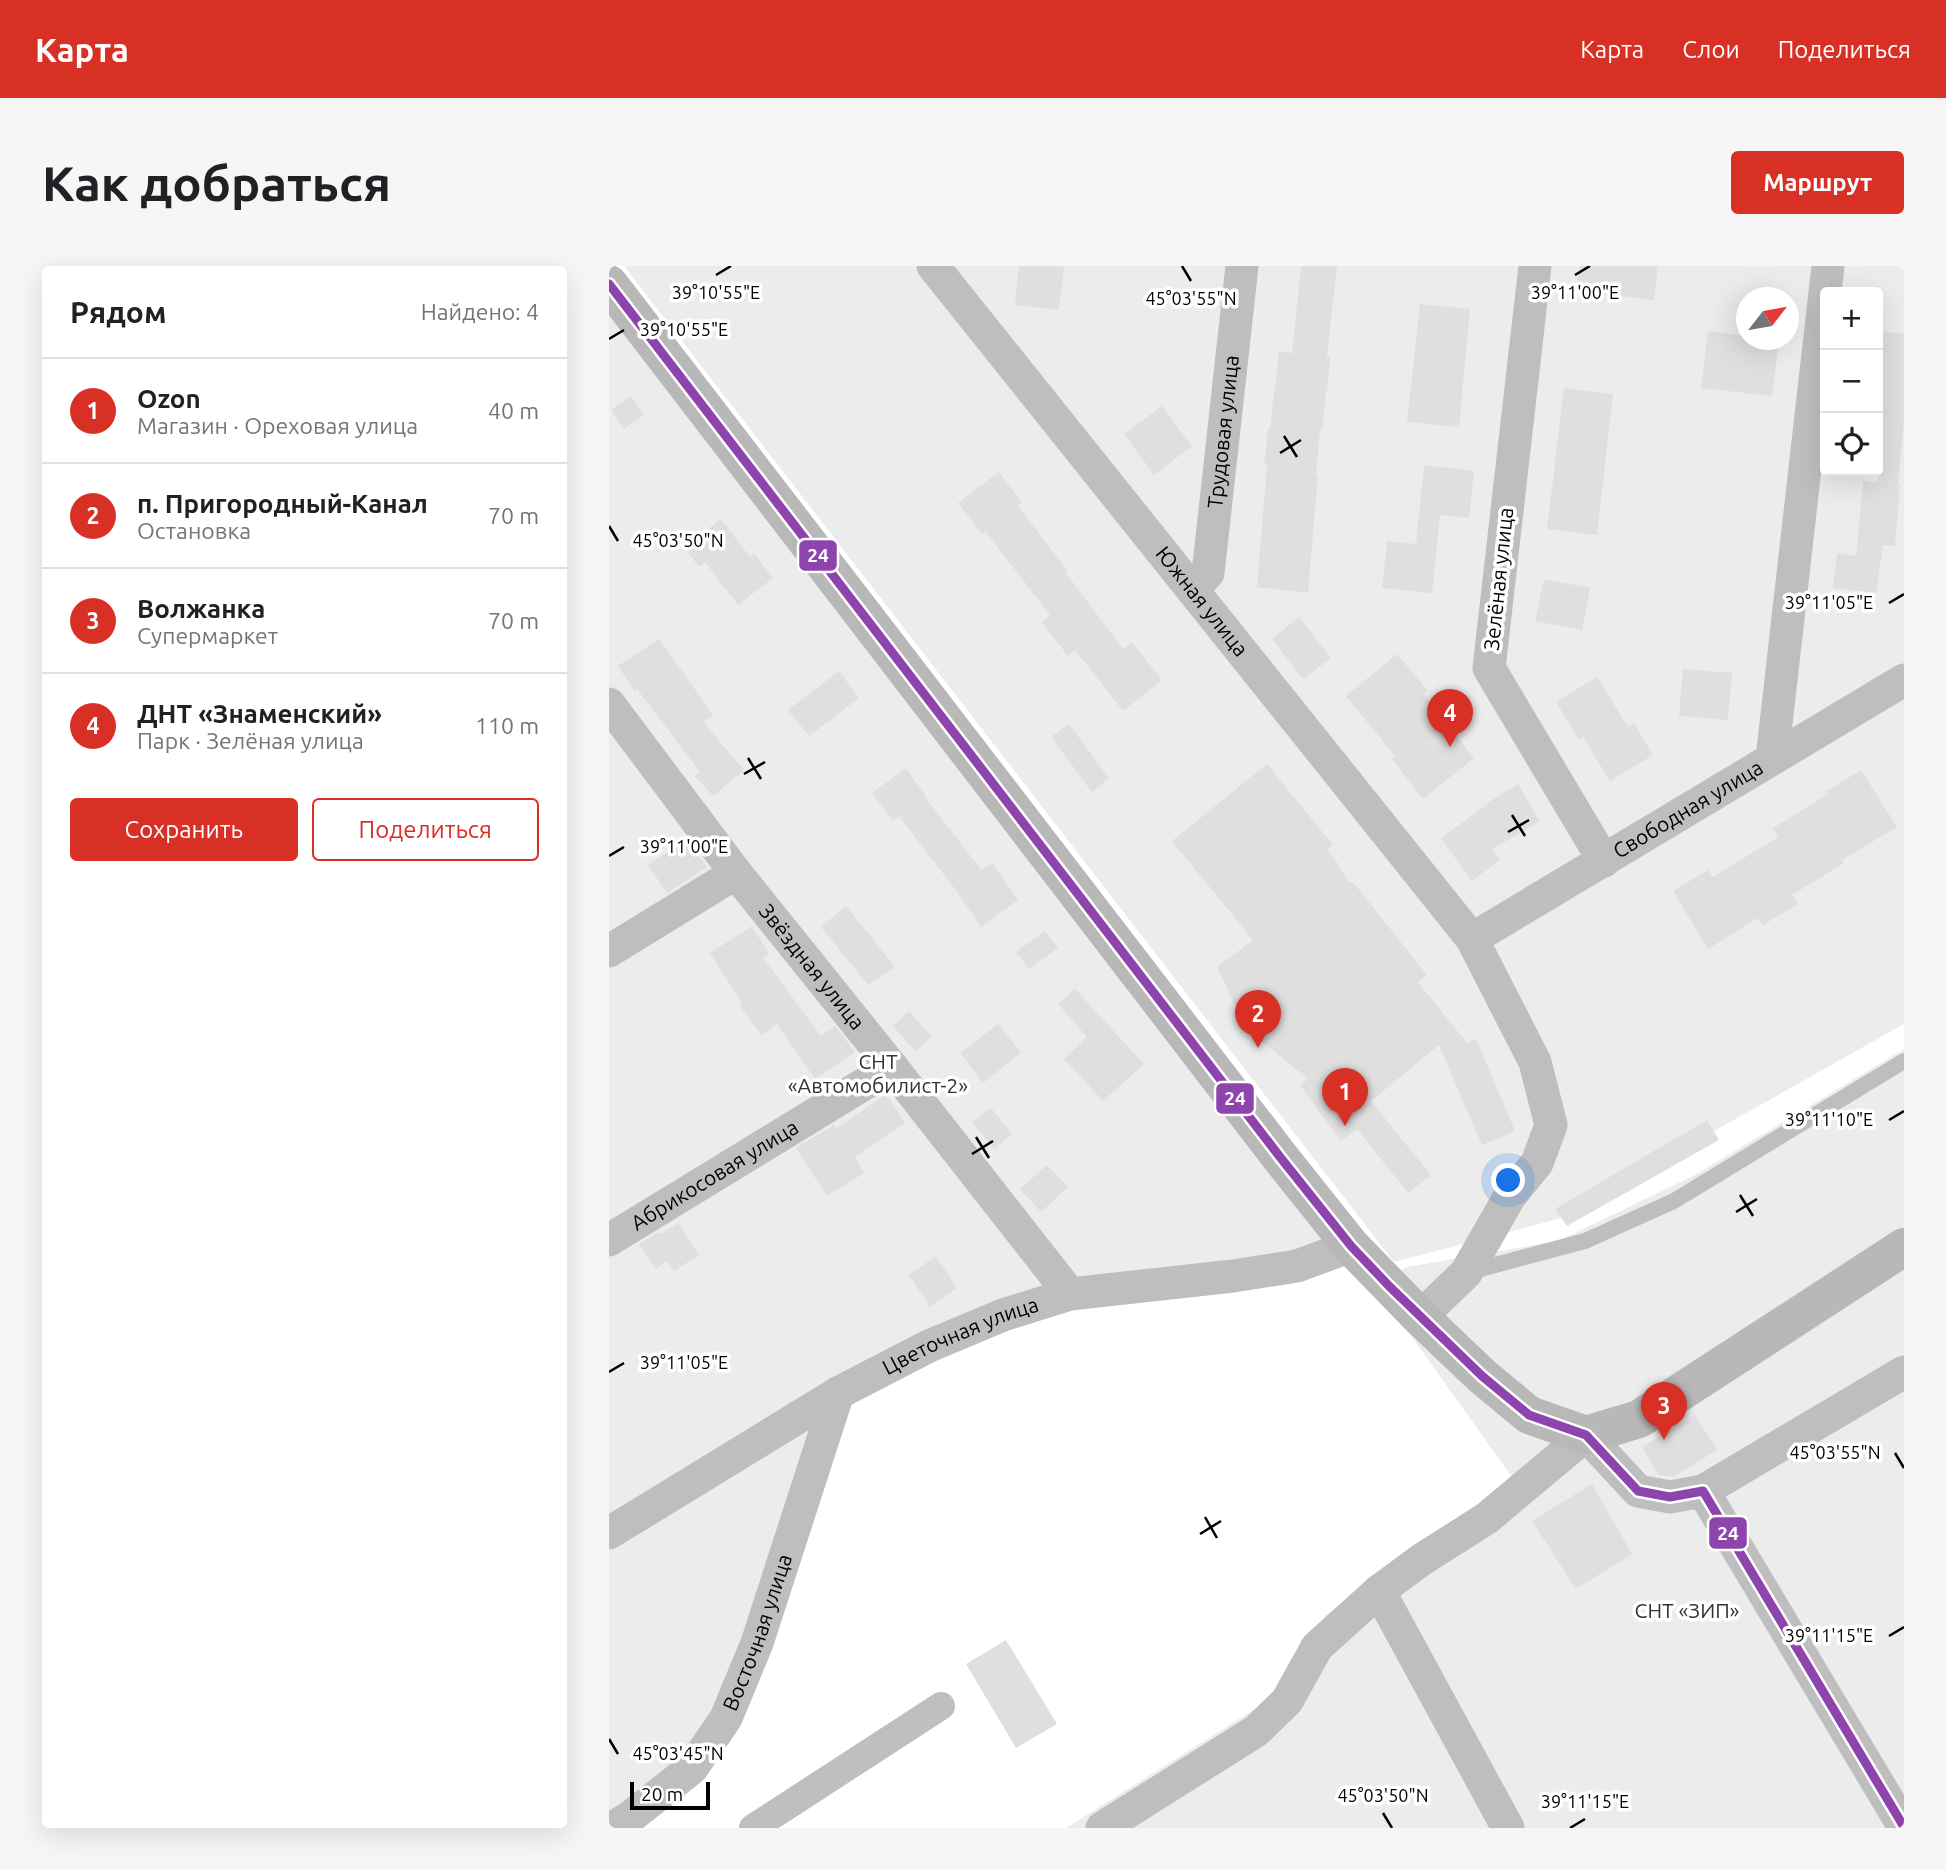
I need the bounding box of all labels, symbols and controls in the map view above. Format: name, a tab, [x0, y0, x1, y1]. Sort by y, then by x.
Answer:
text: Карта	[35, 31, 129, 68]
text: Карта	[1580, 36, 1644, 63]
text: Слои	[1682, 36, 1740, 63]
text: Поделиться	[1778, 36, 1911, 63]
button: Маршрут	[1731, 151, 1904, 214]
text: Как добраться	[42, 155, 391, 210]
text: 39°10'55"E	[672, 282, 760, 302]
text: 39°11'00"E	[1531, 282, 1619, 302]
north arrow	[1736, 287, 1799, 350]
map controls	[1820, 287, 1883, 476]
button: +	[1820, 287, 1883, 350]
text: 45°03'55"N	[1145, 288, 1237, 308]
text: Рядом	[70, 295, 166, 329]
text: Найдено: 4	[421, 299, 539, 324]
text: 39°10'55"E	[640, 319, 728, 339]
button: −	[1820, 350, 1883, 413]
street label: Трудовая улица	[1202, 354, 1243, 509]
text: Ozon	[137, 384, 201, 413]
text: 1	[87, 398, 99, 423]
text: 40 m	[488, 398, 539, 423]
text: Магазин · Ореховая улица	[137, 413, 418, 438]
button: locate	[1820, 413, 1883, 476]
text: п. Пригородный-Канал	[137, 489, 428, 518]
text: 2	[87, 503, 99, 528]
text: 70 m	[488, 503, 539, 528]
street label: Зелёная улица	[1479, 506, 1517, 652]
text: Остановка	[137, 518, 251, 543]
text: 45°03'50"N	[632, 530, 724, 550]
line badge: 24	[798, 539, 838, 572]
street label: Южная улица	[1151, 541, 1254, 661]
text: 24	[807, 544, 829, 566]
text: 39°11'05"E	[1785, 592, 1873, 612]
text: Волжанка	[137, 594, 265, 623]
text: 3	[87, 608, 99, 633]
text: 70 m	[488, 608, 539, 633]
text: Супермаркет	[137, 623, 278, 648]
pin: 4	[1427, 689, 1473, 747]
text: ДНТ «Знаменский»	[137, 699, 382, 728]
text: 4	[87, 713, 99, 738]
text: 110 m	[475, 713, 539, 738]
text: Парк · Зелёная улица	[137, 728, 364, 753]
street label: Свободная улица	[1608, 754, 1767, 863]
button: Сохранить	[70, 798, 298, 861]
button: Поделиться	[312, 798, 539, 861]
text: 39°11'00"E	[640, 836, 728, 856]
street label: Звёздная улица	[755, 899, 870, 1034]
pin: 2	[1235, 990, 1281, 1048]
park label: СНТ «Автомобилист-2»	[788, 1049, 968, 1097]
pin: 1	[1322, 1068, 1368, 1126]
line badge: 24	[1215, 1082, 1255, 1115]
text: 24	[1224, 1087, 1246, 1109]
text: 39°11'10"E	[1785, 1109, 1873, 1129]
street label: Абрикосовая улица	[626, 1114, 802, 1235]
your location	[1491, 1163, 1525, 1197]
street label: Цветочная улица	[878, 1292, 1041, 1379]
text: 39°11'05"E	[640, 1352, 728, 1372]
pin: 3	[1641, 1382, 1687, 1440]
text: 45°03'55"N	[1789, 1442, 1881, 1462]
line badge: 24	[1708, 1516, 1748, 1550]
text: 24	[1717, 1522, 1739, 1544]
street label: Восточная улица	[717, 1551, 796, 1714]
park label: СНТ «ЗИП»	[1635, 1598, 1740, 1622]
text: 39°11'15"E	[1785, 1625, 1873, 1645]
text: 45°03'45"N	[632, 1743, 724, 1763]
scale bar	[630, 1779, 711, 1811]
text: 20 m	[641, 1783, 683, 1805]
text: 45°03'50"N	[1337, 1785, 1429, 1805]
text: 39°11'15"E	[1541, 1791, 1629, 1811]

